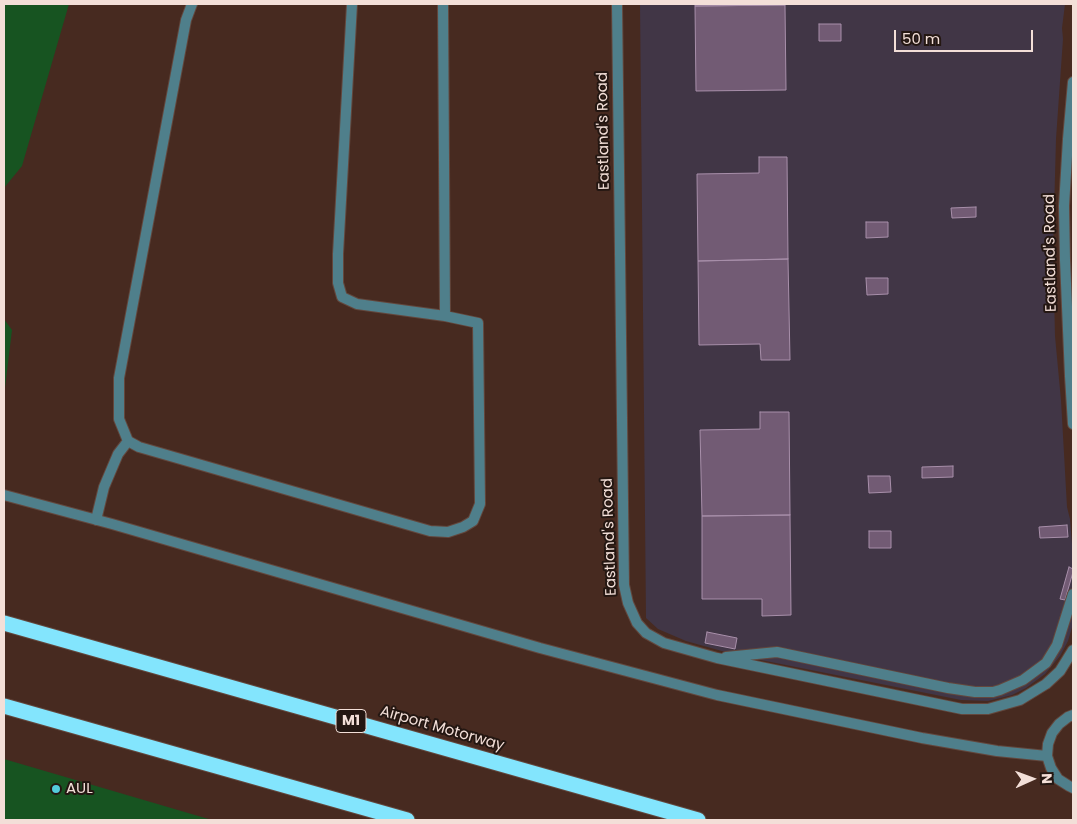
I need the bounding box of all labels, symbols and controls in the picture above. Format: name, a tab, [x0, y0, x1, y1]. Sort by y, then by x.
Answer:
scale bar	[897, 20, 1036, 52]
text: 50 m	[902, 28, 940, 49]
street label: Eastland's Road	[594, 72, 614, 190]
street label: Eastland's Road	[1041, 194, 1061, 312]
street label: Eastland's Road	[599, 478, 621, 596]
street label: Airport Motorway	[378, 703, 506, 755]
road number: M1	[336, 709, 366, 732]
north arrow	[1007, 754, 1057, 804]
text: N	[1037, 773, 1057, 784]
place label: AUL	[66, 780, 93, 798]
marker: AUL	[50, 783, 62, 795]

